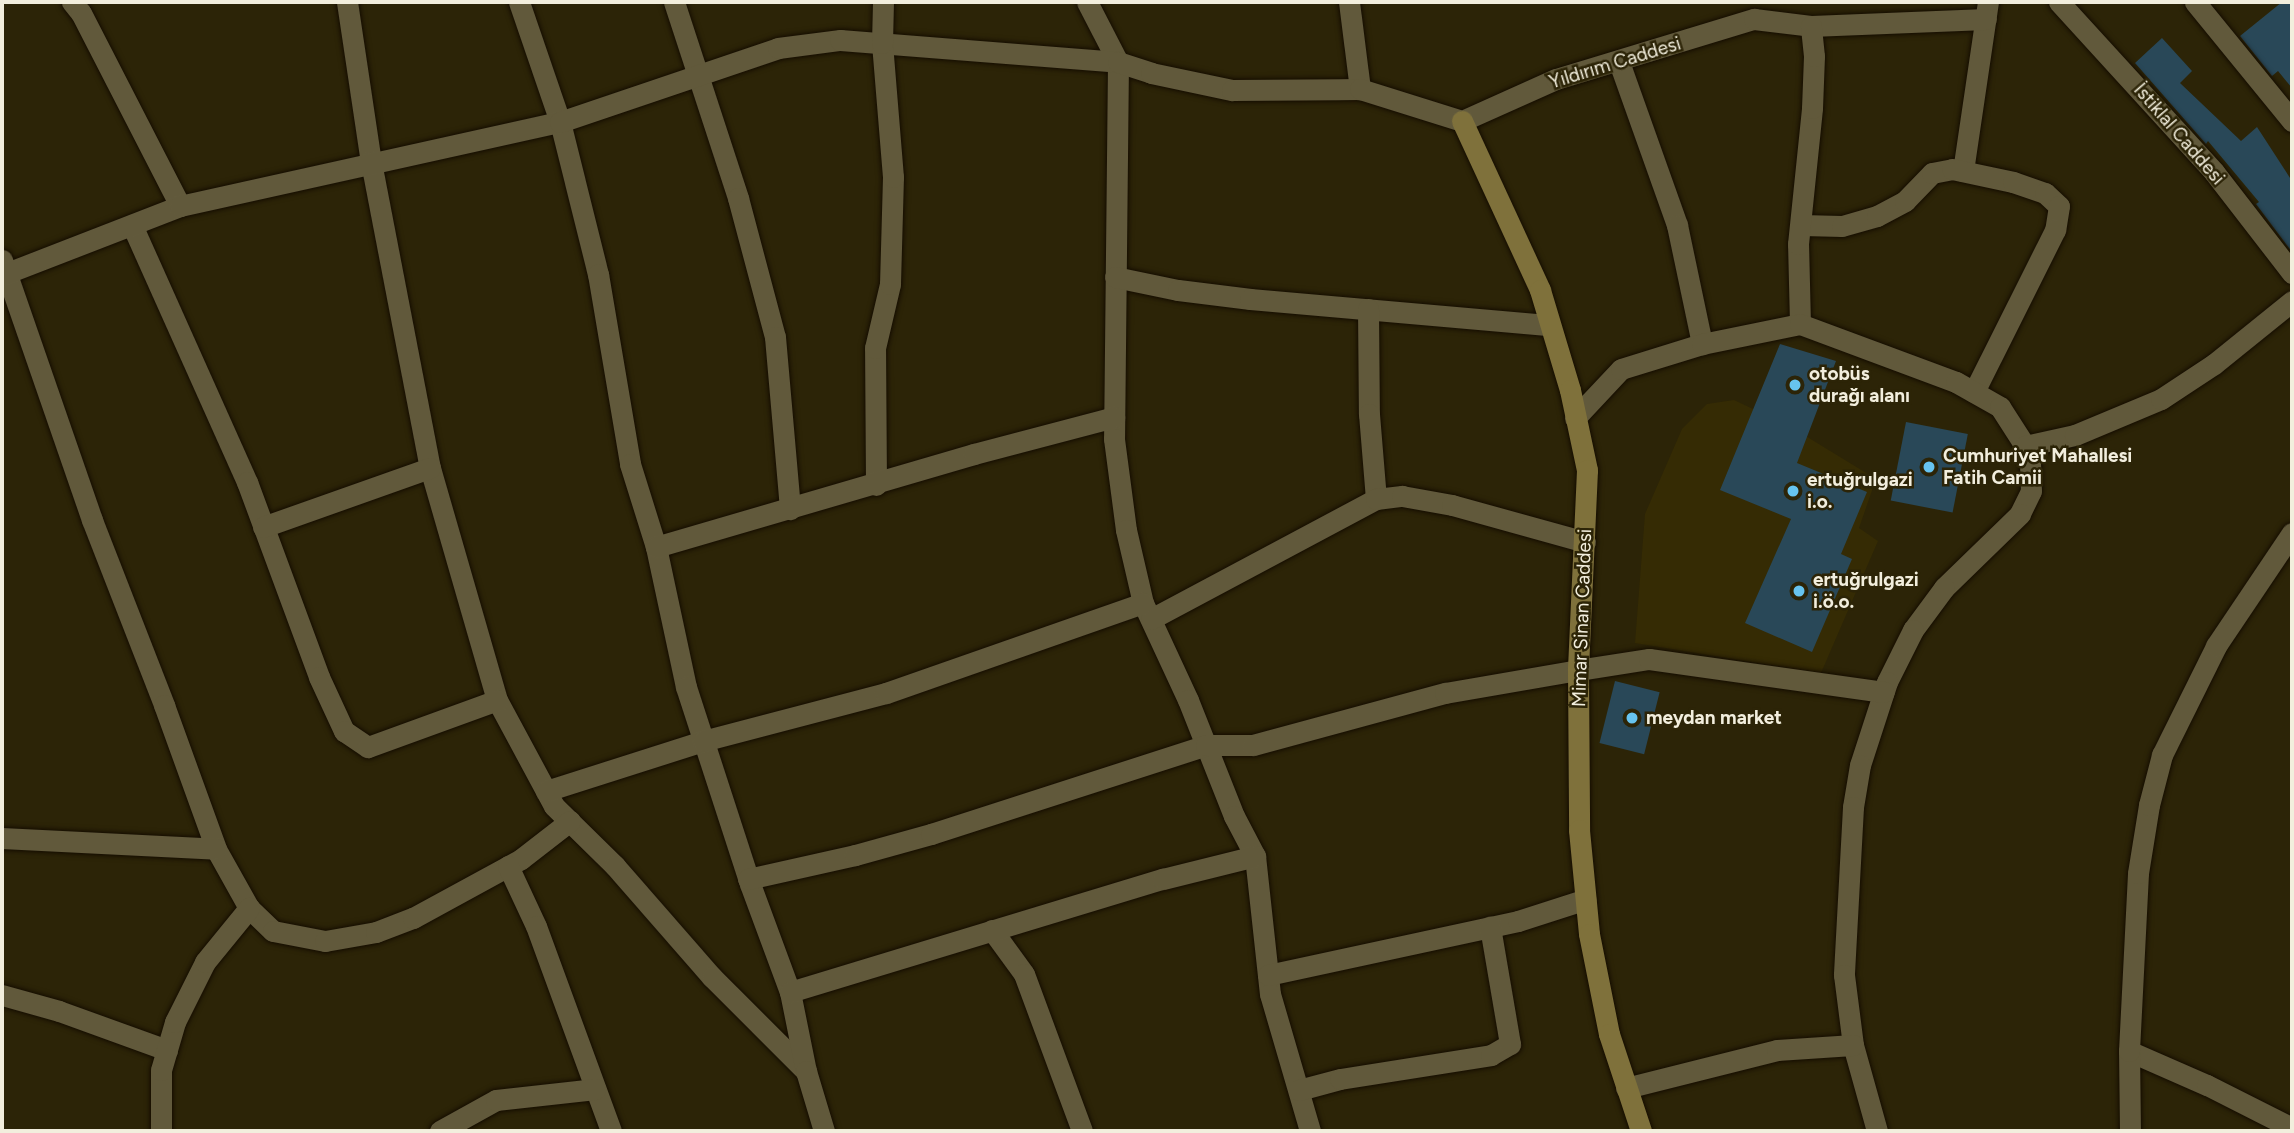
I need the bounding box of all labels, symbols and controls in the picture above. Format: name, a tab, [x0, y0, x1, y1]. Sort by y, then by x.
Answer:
street label: Yıldırım Caddesi	[1546, 32, 1684, 94]
street label: İstiklal Caddesi	[2129, 79, 2229, 189]
place label: otobüs durağı alanı	[1809, 363, 1910, 407]
marker: otobüs durağı alanı	[1787, 377, 1803, 393]
place label: Cumhuriyet Mahallesi Fatih Camii	[1943, 445, 2132, 489]
marker: Cumhuriyet Mahallesi Fatih Camii	[1921, 459, 1937, 475]
place label: ertuğrulgazi i.o.	[1807, 469, 1913, 513]
marker: ertuğrulgazi i.o.	[1785, 483, 1801, 499]
street label: Mimar Sinan Caddesi	[1567, 528, 1597, 708]
place label: ertuğrulgazi i.ö.o.	[1813, 569, 1919, 613]
marker: ertuğrulgazi i.ö.o.	[1791, 583, 1807, 599]
place label: meydan market	[1646, 707, 1782, 729]
marker: meydan market	[1624, 710, 1640, 726]

